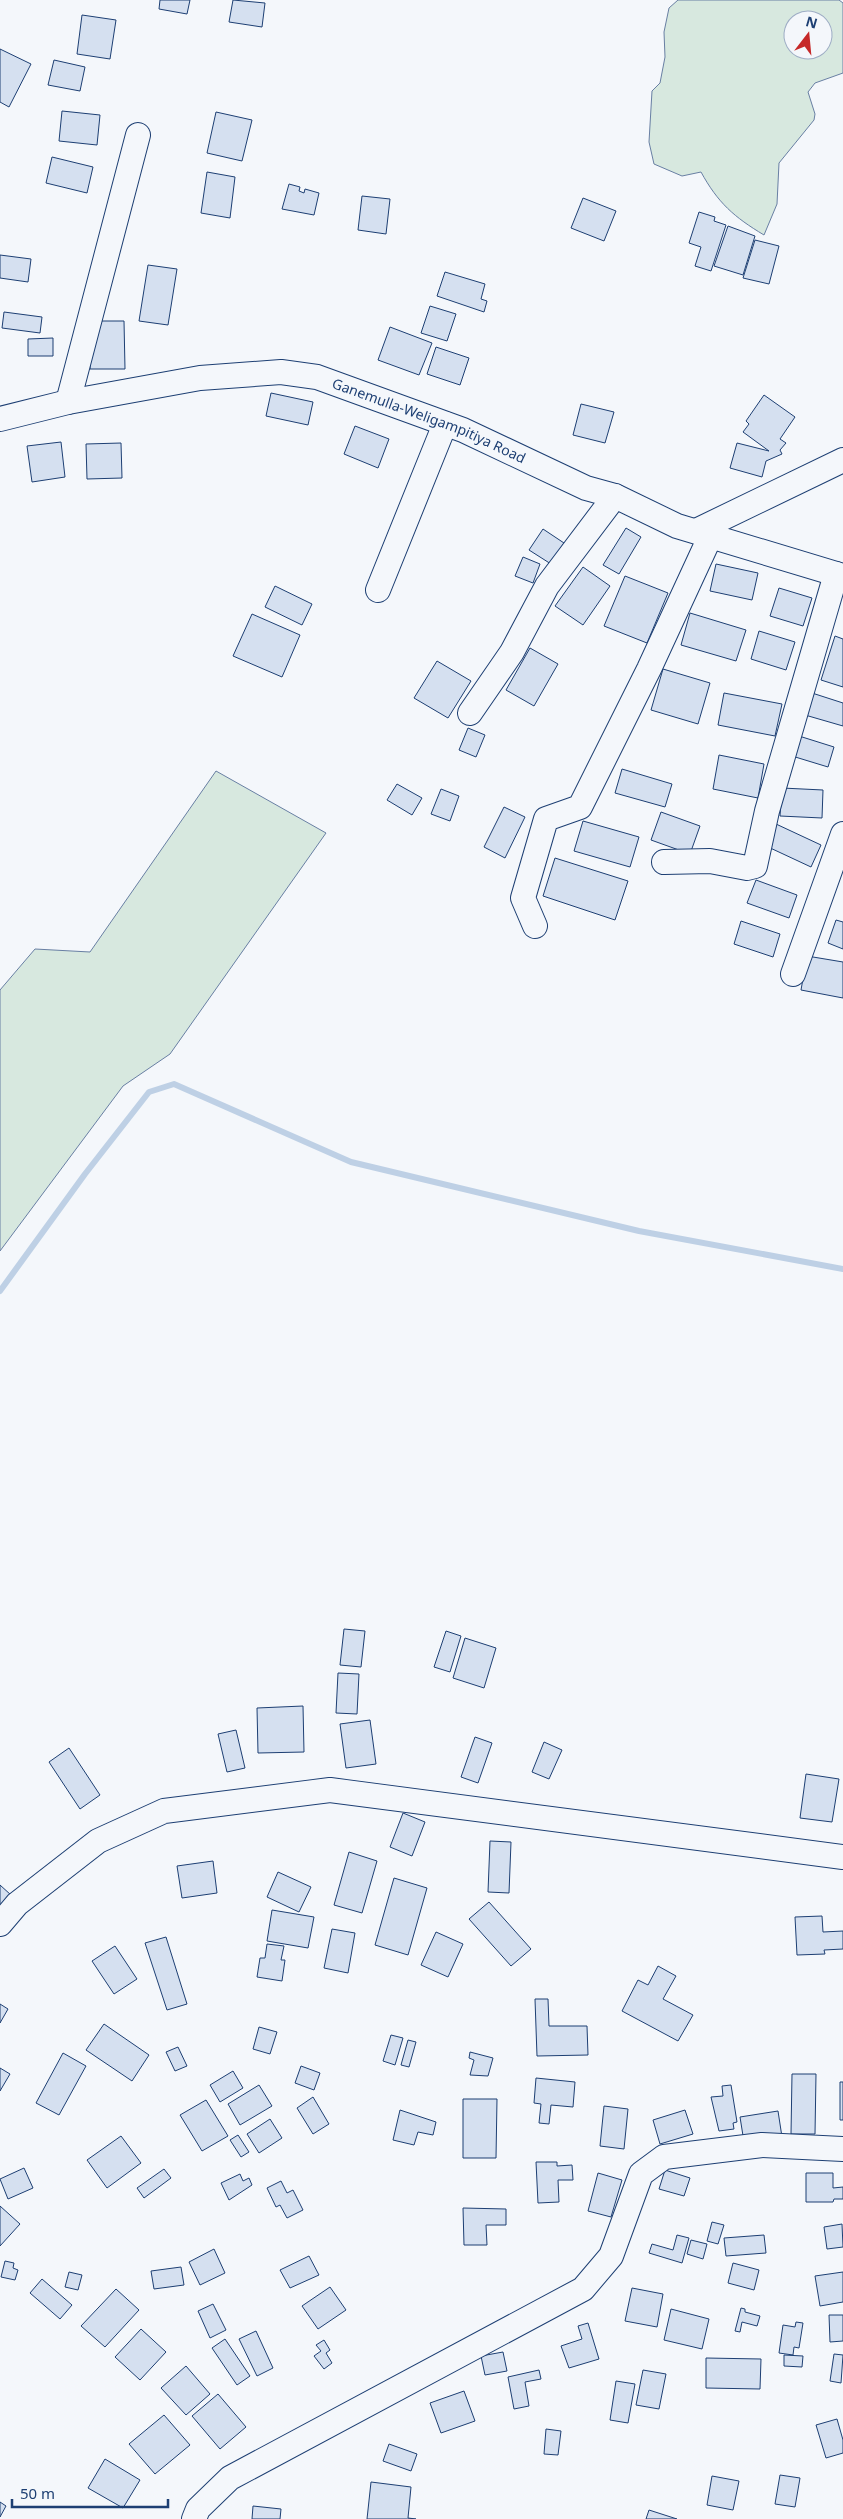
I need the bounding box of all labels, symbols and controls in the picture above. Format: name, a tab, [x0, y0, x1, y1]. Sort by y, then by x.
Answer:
north arrow	[783, 10, 833, 60]
text: N	[804, 11, 820, 33]
street label: Ganemulla-Weligampitiya Road	[330, 373, 529, 467]
scale bar	[12, 2476, 169, 2508]
text: 50 m	[20, 2483, 55, 2503]

